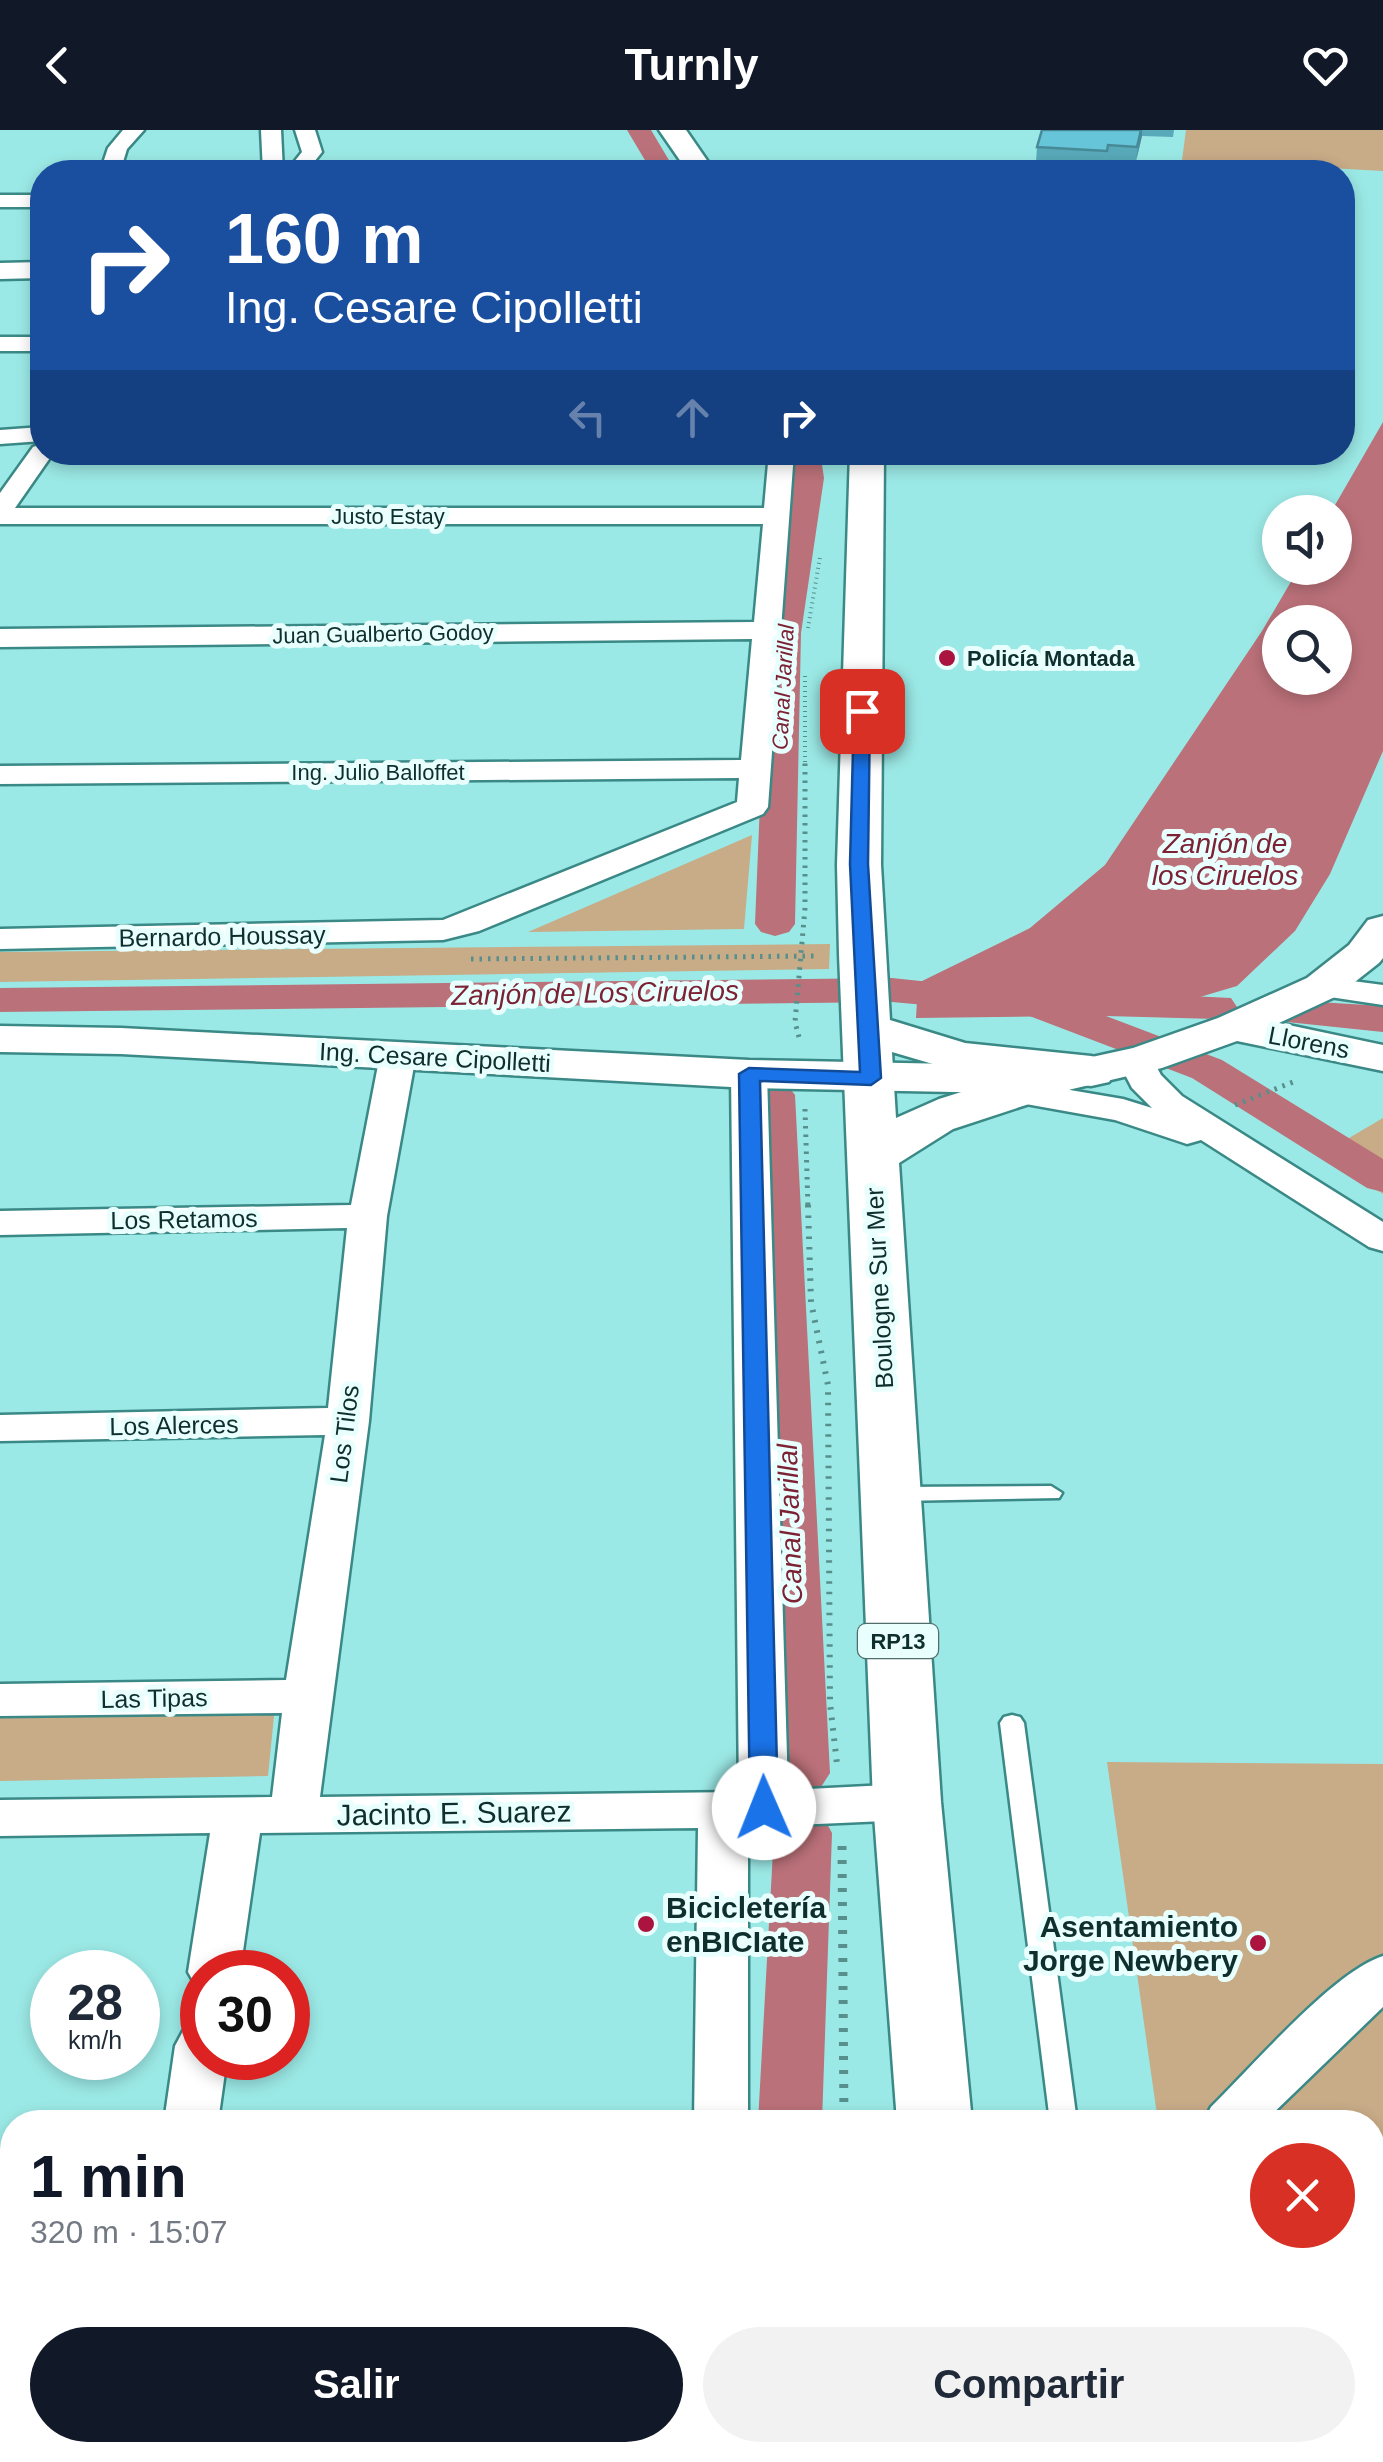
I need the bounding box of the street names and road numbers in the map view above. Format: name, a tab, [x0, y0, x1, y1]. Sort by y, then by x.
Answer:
street label: Justo Estay	[331, 504, 445, 529]
street label: Juan Gualberto Godoy	[272, 620, 494, 648]
street label: Ing. Julio Balloffet	[291, 760, 465, 785]
street label: Bernardo Houssay	[118, 920, 326, 952]
street label: Llorens	[1266, 1020, 1352, 1064]
street label: Ing. Cesare Cipolletti	[318, 1037, 552, 1077]
street label: Boulogne Sur Mer	[860, 1187, 898, 1389]
street label: Los Retamos	[110, 1204, 258, 1234]
street label: Los Tilos	[324, 1383, 364, 1485]
street label: Los Alerces	[109, 1410, 239, 1440]
road number: RP13	[858, 1624, 938, 1658]
street label: Las Tipas	[100, 1683, 208, 1713]
street label: Jacinto E. Suarez	[336, 1794, 572, 1832]

